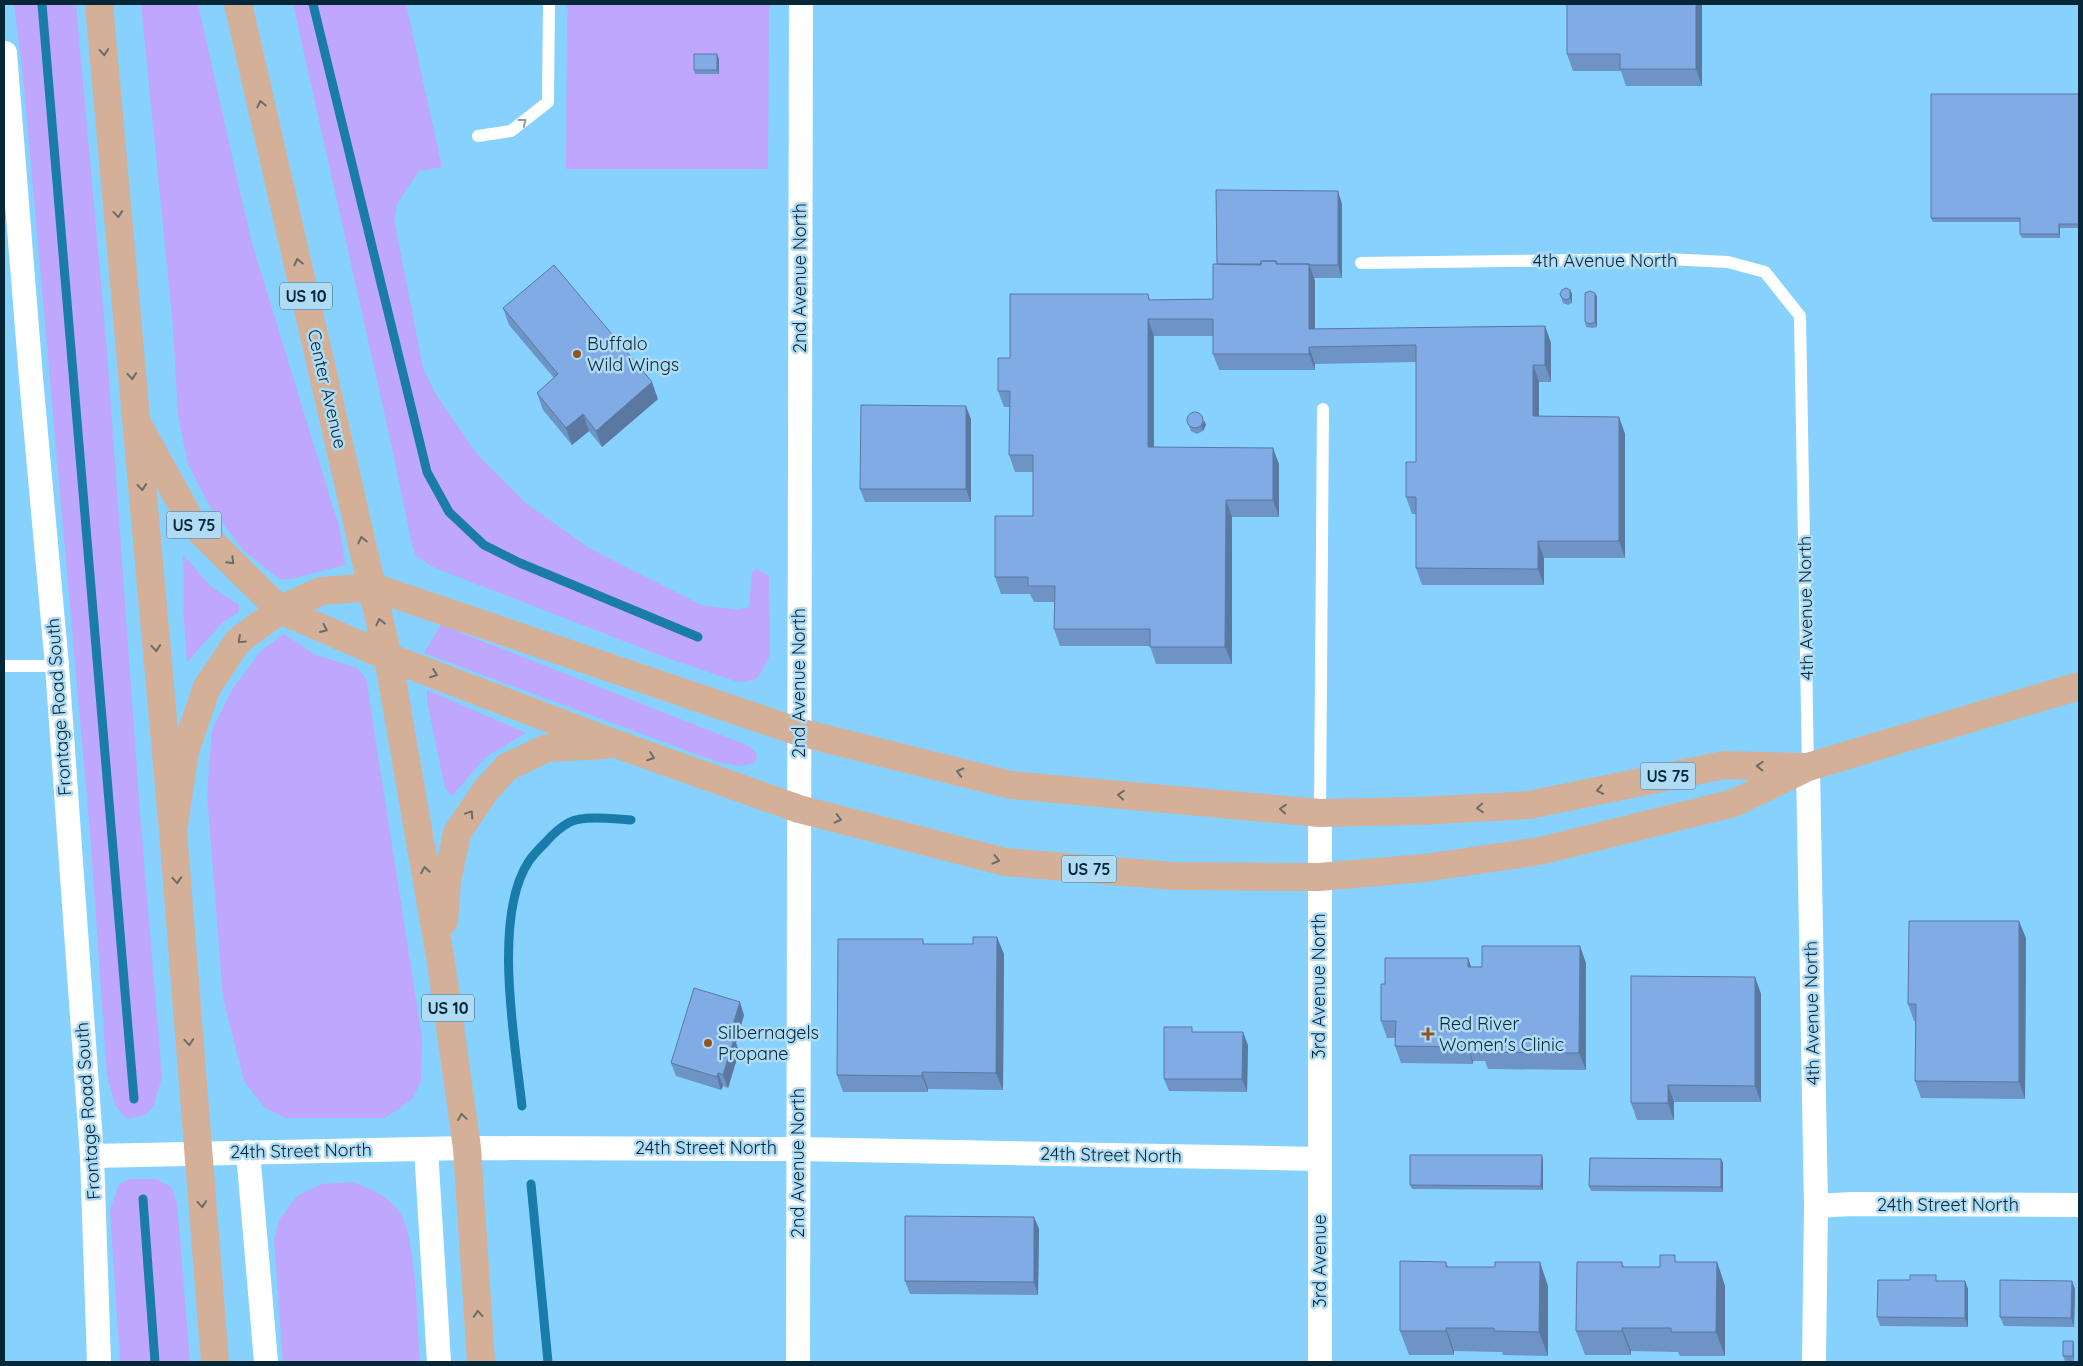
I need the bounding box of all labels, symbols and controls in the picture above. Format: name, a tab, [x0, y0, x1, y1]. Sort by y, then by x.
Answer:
one-way arrow	[98, 49, 109, 57]
one-way arrow	[256, 99, 267, 108]
one-way arrow	[517, 119, 526, 127]
street label: 2nd Avenue North	[788, 203, 811, 353]
one-way arrow	[112, 210, 123, 218]
street label: 4th Avenue North	[1533, 249, 1677, 272]
one-way arrow	[293, 258, 304, 266]
road number: US 10	[280, 282, 332, 310]
street label: Center Avenue	[303, 327, 352, 451]
place label: Buffalo Wild Wings	[587, 332, 679, 376]
marker: Buffalo Wild Wings	[571, 348, 583, 360]
one-way arrow	[126, 372, 137, 380]
one-way arrow	[136, 483, 147, 491]
road number: US 75	[166, 512, 222, 538]
one-way arrow	[357, 535, 368, 544]
street label: 4th Avenue North	[1793, 536, 1818, 680]
one-way arrow	[225, 556, 234, 565]
street label: 2nd Avenue North	[787, 608, 810, 758]
street label: Frontage Road South	[41, 617, 76, 797]
one-way arrow	[375, 618, 386, 627]
one-way arrow	[319, 623, 328, 634]
one-way arrow	[238, 634, 247, 643]
one-way arrow	[151, 645, 162, 653]
one-way arrow	[429, 669, 437, 679]
one-way arrow	[646, 751, 655, 761]
one-way arrow	[1755, 761, 1763, 771]
road number: US 75	[1640, 762, 1696, 789]
one-way arrow	[956, 767, 965, 778]
one-way arrow	[1595, 784, 1604, 795]
one-way arrow	[1117, 789, 1125, 800]
one-way arrow	[1476, 802, 1484, 813]
one-way arrow	[1279, 804, 1287, 815]
one-way arrow	[464, 810, 473, 819]
one-way arrow	[834, 813, 843, 824]
one-way arrow	[991, 854, 999, 864]
road number: US 75	[1062, 856, 1116, 882]
one-way arrow	[421, 865, 431, 874]
one-way arrow	[171, 876, 182, 884]
street label: 3rd Avenue North	[1307, 913, 1330, 1059]
street label: 4th Avenue North	[1799, 941, 1824, 1085]
road number: US 10	[422, 994, 474, 1021]
place label: Red River Women's Clinic	[1439, 1012, 1564, 1056]
street label: Frontage Road South	[70, 1021, 105, 1201]
place label: Silbernagels Propane	[718, 1021, 819, 1065]
marker: Red River Women's Clinic	[1421, 1027, 1435, 1041]
marker: Silbernagels Propane	[702, 1037, 714, 1049]
one-way arrow	[183, 1038, 194, 1046]
street label: 2nd Avenue North	[786, 1088, 809, 1238]
one-way arrow	[458, 1112, 468, 1121]
street label: 24th Street North	[635, 1136, 777, 1159]
street label: 24th Street North	[230, 1138, 372, 1163]
street label: 24th Street North	[1040, 1142, 1182, 1167]
street label: 24th Street North	[1877, 1193, 2019, 1216]
one-way arrow	[196, 1200, 207, 1208]
street label: 3rd Avenue	[1308, 1214, 1331, 1308]
one-way arrow	[472, 1309, 483, 1317]

